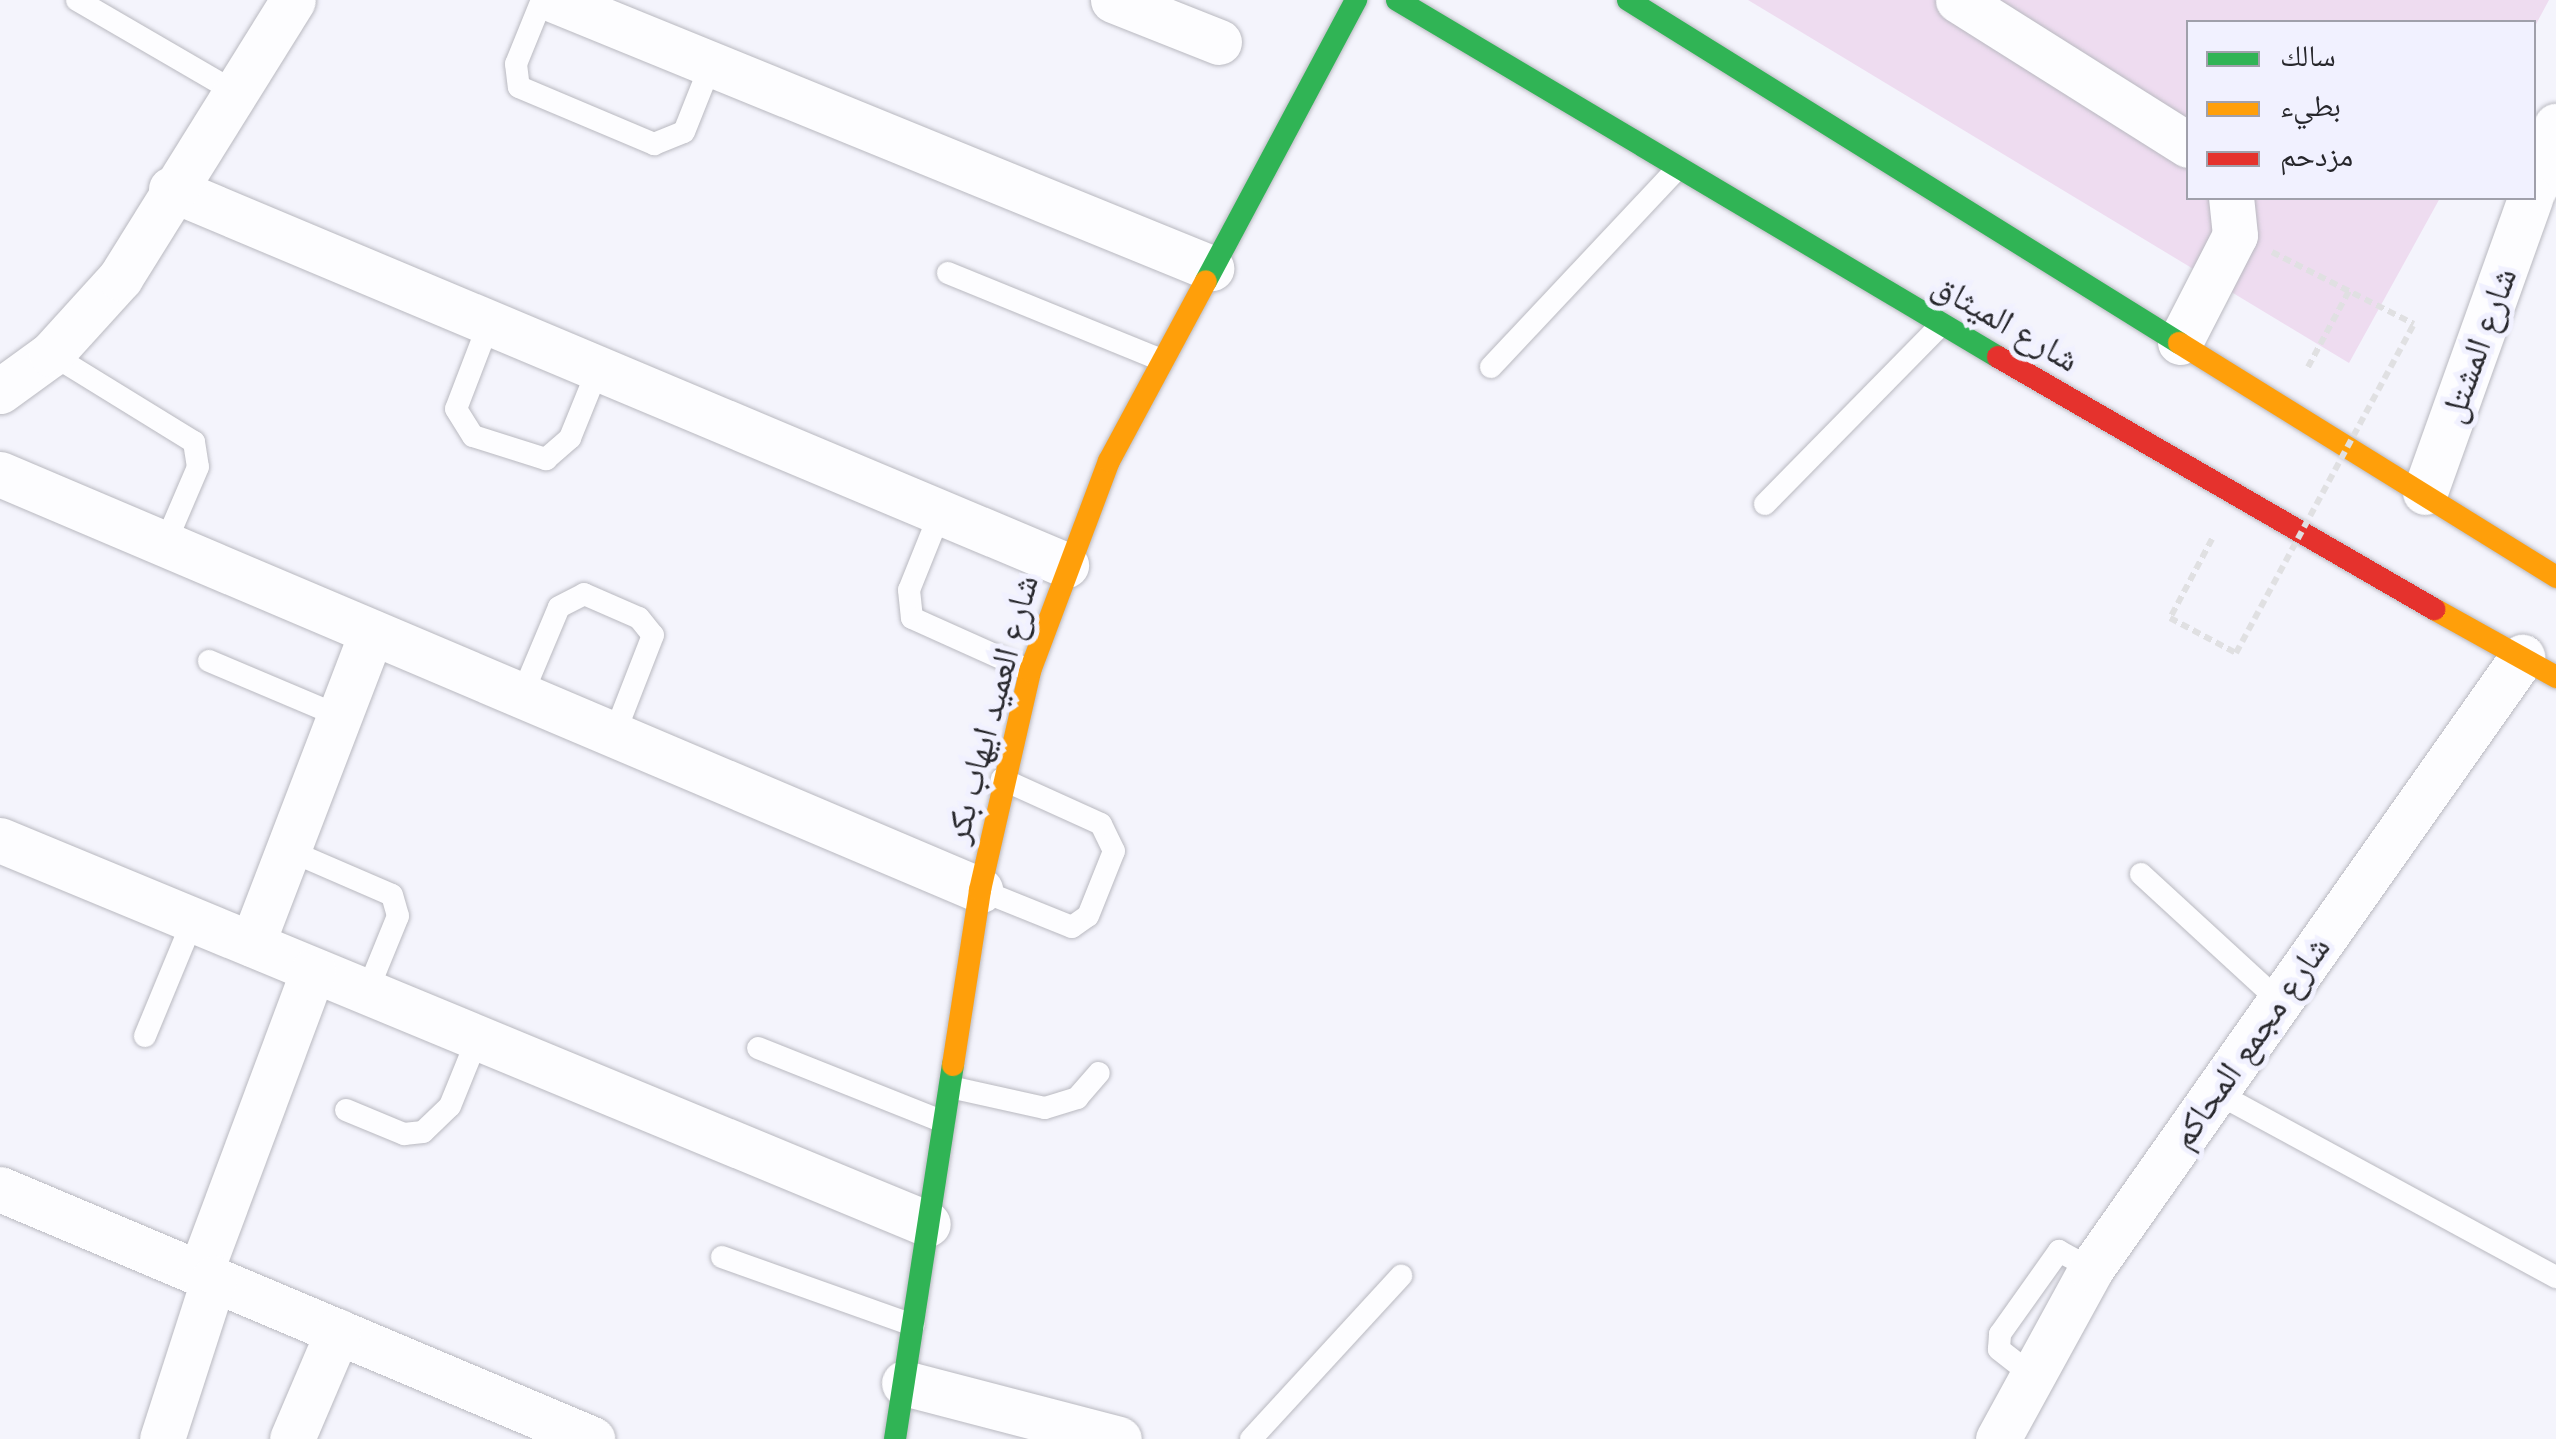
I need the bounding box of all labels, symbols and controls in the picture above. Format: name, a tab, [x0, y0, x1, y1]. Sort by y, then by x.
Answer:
legend	[2186, 20, 2536, 200]
text: سالك	[2280, 37, 2336, 74]
text: بطيء	[2280, 87, 2341, 124]
text: مزدحم	[2280, 137, 2353, 174]
street label: شارع المشتل	[2431, 262, 2525, 428]
street label: شارع الميثاق	[1925, 263, 2087, 381]
street label: شارع العميد ايهاب بكر	[935, 570, 1047, 848]
street label: شارع مجمع المحاكم	[2161, 928, 2339, 1156]

